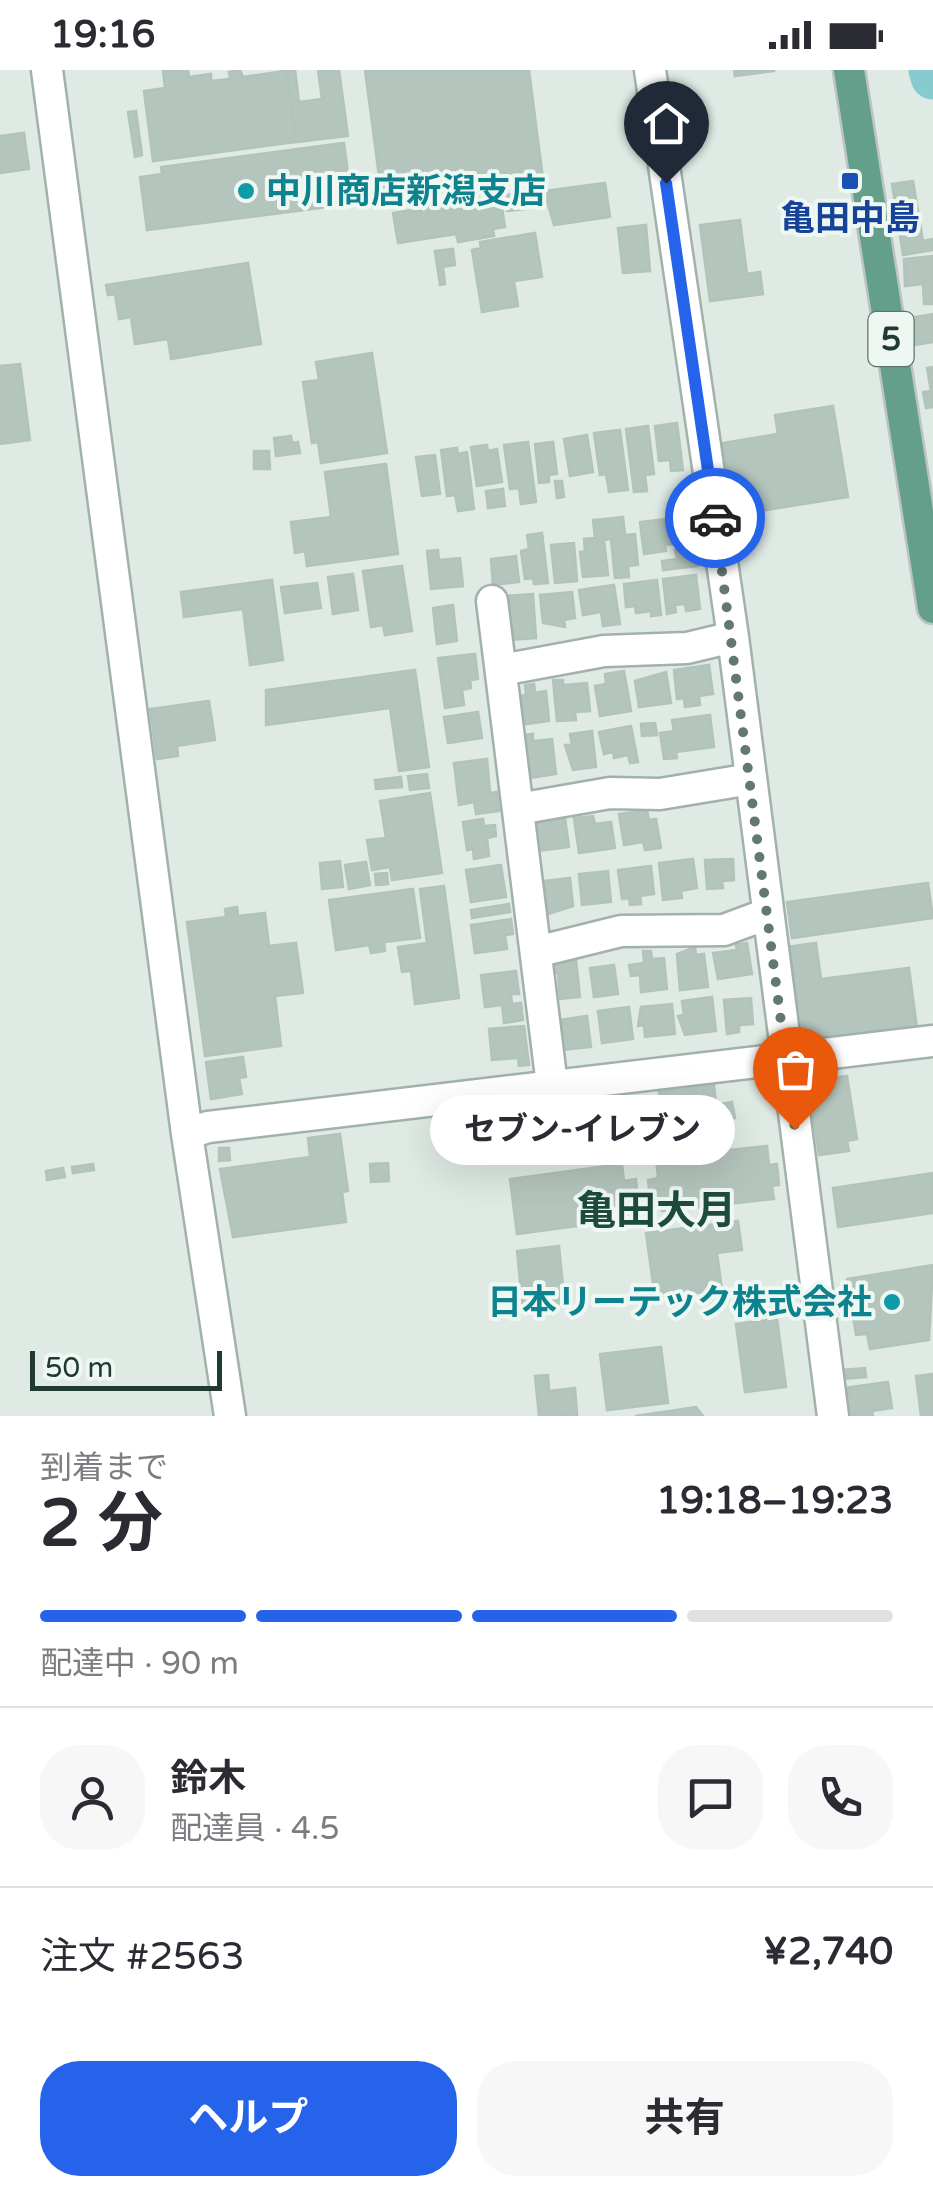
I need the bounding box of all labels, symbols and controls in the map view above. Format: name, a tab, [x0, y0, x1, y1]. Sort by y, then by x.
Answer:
text: 19:16	[50, 12, 155, 58]
pin	[624, 81, 709, 184]
icon: home	[639, 96, 694, 151]
marker: 亀田中島	[839, 170, 861, 192]
place label: 中川商店新潟支店	[266, 171, 546, 213]
marker: 中川商店新潟支店	[235, 180, 257, 202]
place label: 亀田中島	[780, 198, 920, 240]
road number: 5	[868, 312, 914, 366]
courier	[665, 468, 765, 568]
icon: car	[688, 491, 743, 546]
pin	[753, 1027, 838, 1130]
icon: bag	[768, 1042, 823, 1097]
callout: セブン-イレブン	[430, 1094, 735, 1164]
text: セブン-イレブン	[464, 1111, 701, 1149]
district label: 亀田大月	[576, 1187, 736, 1235]
place label: 日本リーテック株式会社	[487, 1282, 872, 1324]
marker: 日本リーテック株式会社	[881, 1291, 903, 1313]
scale bar	[30, 1346, 222, 1390]
text: 50 m	[45, 1351, 113, 1385]
text: 到着まで	[40, 1449, 168, 1487]
text: 19:18–19:23	[656, 1478, 893, 1524]
text: 2 分	[40, 1485, 163, 1564]
text: 配達中 · 90 m	[40, 1645, 239, 1683]
button: person	[40, 1745, 145, 1850]
button: chat	[658, 1745, 763, 1850]
button: phone	[788, 1745, 893, 1850]
text: 鈴木	[170, 1756, 246, 1802]
text: 配達員 · 4.5	[170, 1810, 339, 1848]
text: ¥2,740	[763, 1929, 893, 1975]
text: 注文 #2563	[40, 1934, 245, 1980]
button: ヘルプ	[40, 2061, 457, 2176]
button: 共有	[477, 2061, 893, 2176]

